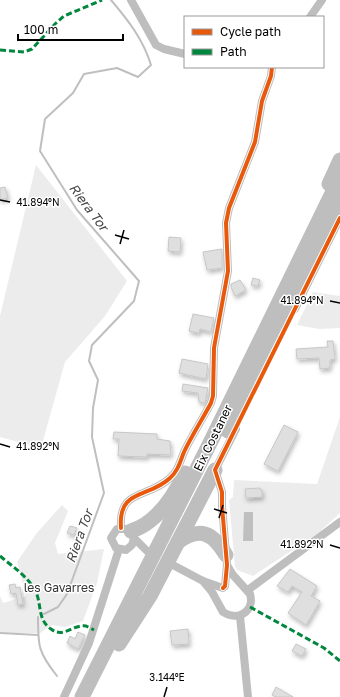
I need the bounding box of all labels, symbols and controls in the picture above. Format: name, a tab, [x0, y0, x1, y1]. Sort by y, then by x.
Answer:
scale bar	[18, 16, 123, 42]
legend	[184, 16, 324, 68]
text: 100 m	[24, 22, 58, 37]
text: Cycle path	[220, 24, 281, 39]
text: Path	[220, 44, 247, 59]
water label: Riera Tor	[66, 180, 113, 235]
text: 41.894°N	[16, 196, 60, 208]
text: 41.894°N	[280, 294, 324, 306]
street label: Eix Costaner	[190, 402, 235, 474]
text: 41.892°N	[16, 440, 60, 452]
water label: Riera Tor	[62, 506, 97, 565]
text: 41.892°N	[280, 538, 324, 550]
park label: les Gavarres	[24, 580, 94, 595]
text: 3.144°E	[149, 671, 185, 683]

